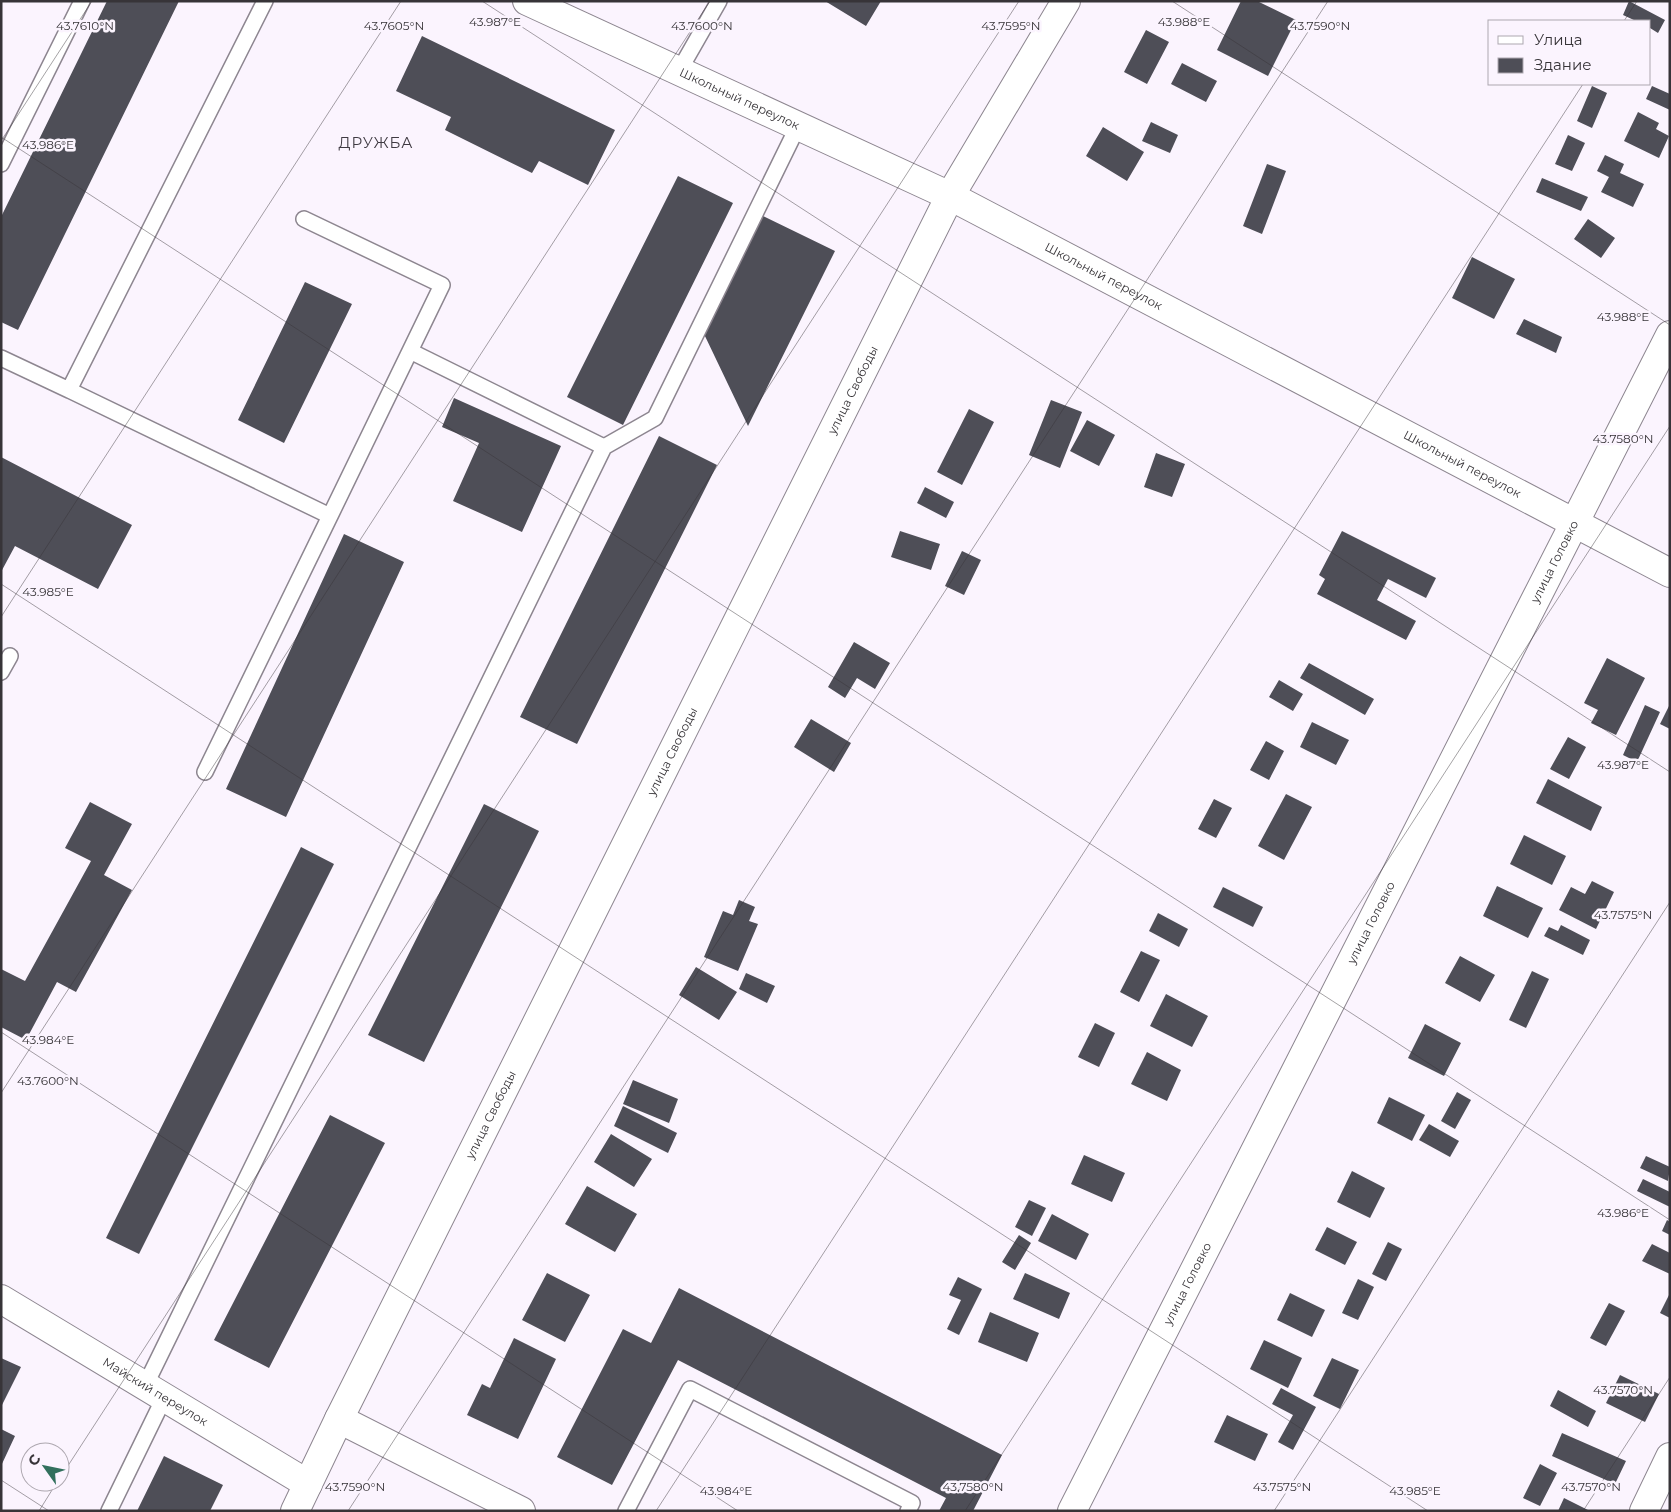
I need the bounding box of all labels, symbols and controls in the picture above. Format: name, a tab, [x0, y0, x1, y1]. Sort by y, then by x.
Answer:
text: 43.987°E	[469, 14, 521, 29]
text: 43.988°E	[1158, 14, 1210, 29]
text: 43.7610°N	[56, 18, 114, 33]
text: 43.7605°N	[364, 18, 424, 33]
text: 43.7600°N	[671, 18, 733, 33]
text: 43.7595°N	[981, 18, 1041, 33]
text: 43.7590°N	[1290, 18, 1350, 33]
legend	[1488, 20, 1651, 85]
text: Улица	[1534, 30, 1582, 49]
text: Здание	[1534, 55, 1592, 74]
street label: Школьный переулок	[677, 64, 802, 133]
district label: ДРУЖБА	[339, 133, 413, 152]
text: 43.986°E	[22, 137, 74, 152]
street label: Школьный переулок	[1042, 239, 1165, 313]
text: 43.988°E	[1597, 309, 1649, 324]
street label: улица Свободы	[824, 343, 881, 438]
street label: Школьный переулок	[1401, 427, 1524, 501]
text: 43.7580°N	[1593, 431, 1653, 446]
street label: улица Головко	[1527, 517, 1582, 606]
text: 43.985°E	[22, 584, 74, 599]
street label: улица Свободы	[643, 705, 700, 799]
text: 43.987°E	[1597, 757, 1649, 772]
street label: улица Головко	[1343, 878, 1398, 967]
text: 43.7575°N	[1594, 907, 1652, 922]
text: 43.984°E	[22, 1032, 74, 1047]
street label: улица Свободы	[462, 1068, 519, 1162]
text: 43.7600°N	[17, 1073, 79, 1088]
text: 43.986°E	[1597, 1205, 1649, 1220]
street label: улица Головко	[1159, 1239, 1215, 1328]
street label: Майский переулок	[100, 1354, 211, 1429]
text: 43.7570°N	[1593, 1382, 1653, 1397]
north arrow	[20, 1442, 70, 1492]
text: С	[24, 1451, 44, 1469]
text: 43.7590°N	[325, 1479, 385, 1494]
text: 43.7580°N	[943, 1479, 1003, 1494]
text: 43.7575°N	[1253, 1479, 1311, 1494]
text: 43.7570°N	[1561, 1479, 1621, 1494]
text: 43.984°E	[700, 1483, 752, 1498]
text: 43.985°E	[1389, 1483, 1441, 1498]

